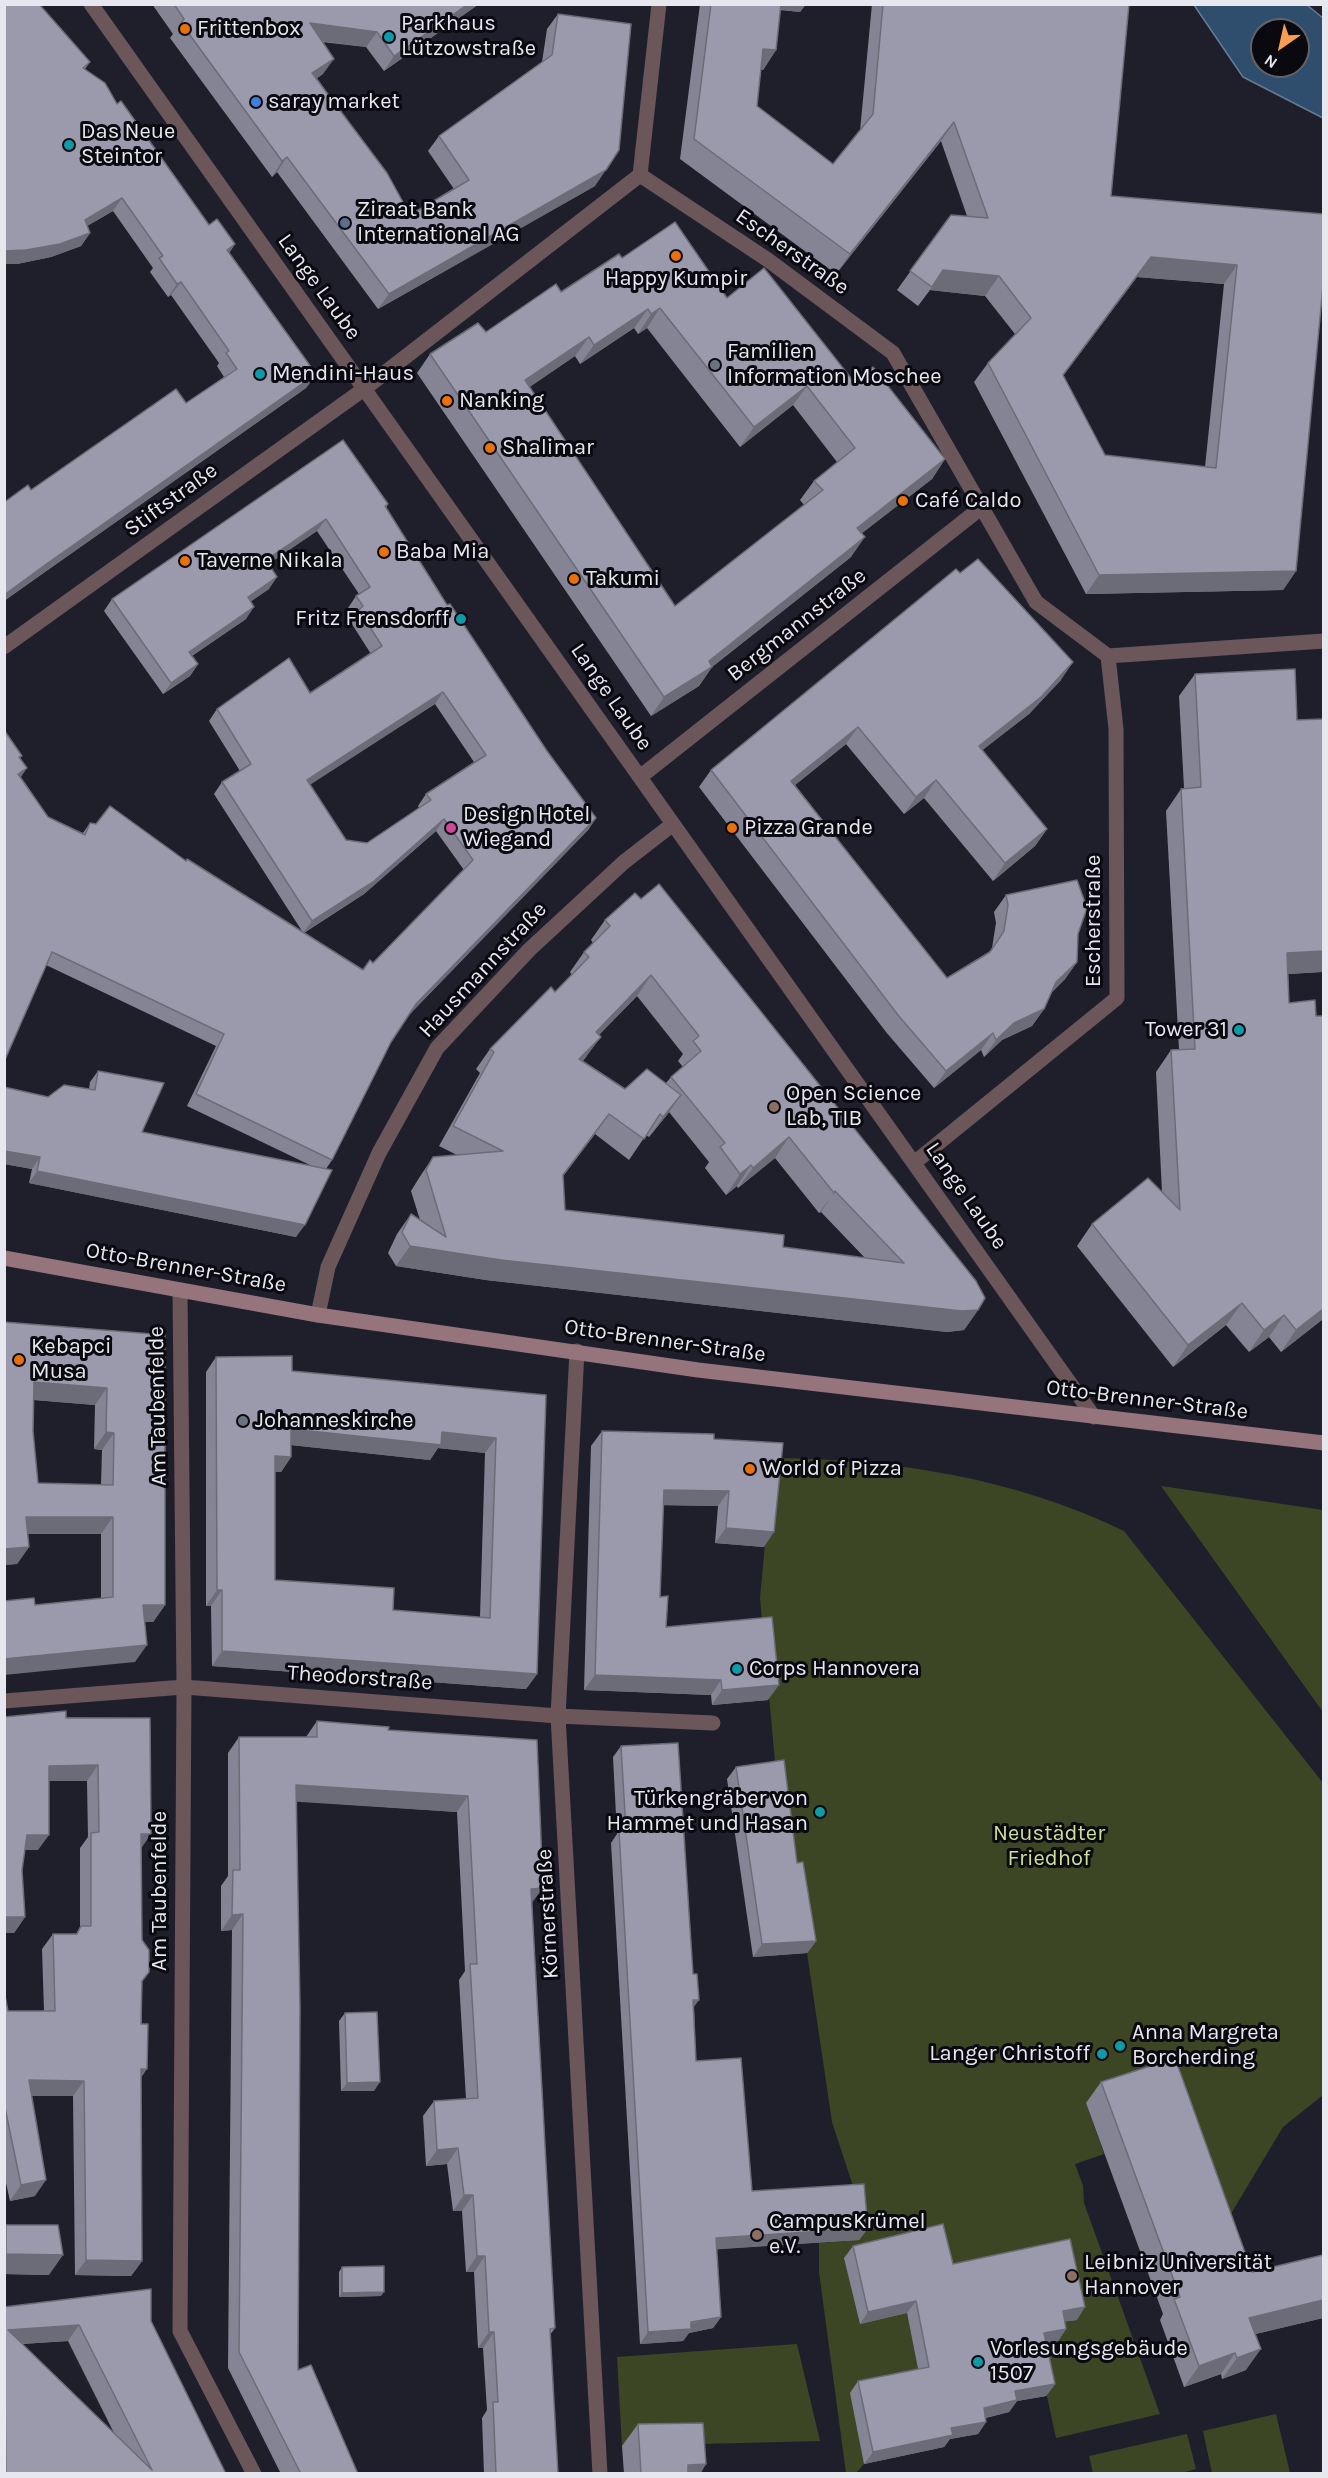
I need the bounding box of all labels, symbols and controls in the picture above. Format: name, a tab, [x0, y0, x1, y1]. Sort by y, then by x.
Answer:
place label: Parkhaus Lützowstraße	[401, 11, 536, 62]
place label: Frittenbox	[197, 16, 300, 42]
north arrow	[1250, 18, 1310, 78]
marker: Frittenbox	[178, 22, 192, 36]
marker: Parkhaus Lützowstraße	[382, 30, 396, 44]
text: N	[1261, 51, 1281, 73]
place label: saray market	[268, 89, 400, 115]
marker: saray market	[249, 95, 263, 109]
place label: Das Neue Steintor	[81, 119, 175, 170]
marker: Das Neue Steintor	[62, 138, 76, 152]
place label: Ziraat Bank International AG	[357, 197, 520, 248]
street label: Escherstraße	[730, 203, 854, 301]
marker: Ziraat Bank International AG	[338, 216, 352, 230]
street label: Lange Laube	[272, 229, 366, 345]
marker: Happy Kumpir	[669, 249, 683, 263]
place label: Happy Kumpir	[605, 266, 747, 292]
place label: Familien Information Moschee	[727, 339, 941, 390]
marker: Familien Information Moschee	[708, 358, 722, 372]
place label: Mendini-Haus	[272, 361, 414, 387]
marker: Mendini-Haus	[253, 367, 267, 381]
place label: Nanking	[459, 388, 544, 414]
marker: Nanking	[440, 394, 454, 408]
place label: Shalimar	[502, 435, 594, 461]
marker: Shalimar	[483, 441, 497, 455]
street label: Stiftstraße	[119, 457, 223, 543]
place label: Café Caldo	[915, 488, 1021, 514]
marker: Café Caldo	[896, 494, 910, 508]
place label: Baba Mia	[396, 539, 489, 565]
marker: Baba Mia	[377, 545, 391, 559]
place label: Taverne Nikala	[197, 548, 343, 574]
marker: Taverne Nikala	[178, 554, 192, 568]
street label: Bergmannstraße	[722, 563, 872, 687]
place label: Takumi	[586, 566, 660, 592]
marker: Takumi	[567, 572, 581, 586]
place label: Fritz Frensdorff	[295, 606, 449, 632]
marker: Fritz Frensdorff	[454, 612, 468, 626]
street label: Lange Laube	[564, 638, 658, 756]
place label: Design Hotel Wiegand	[463, 802, 590, 854]
place label: Pizza Grande	[744, 815, 873, 841]
marker: Design Hotel Wiegand	[444, 821, 458, 835]
marker: Pizza Grande	[725, 821, 739, 835]
street label: Escherstraße	[1081, 855, 1107, 987]
street label: Hausmannstraße	[413, 897, 553, 1043]
place label: Tower 31	[1145, 1017, 1227, 1043]
marker: Tower 31	[1232, 1023, 1246, 1037]
place label: Open Science Lab, TIB	[786, 1081, 921, 1132]
marker: Open Science Lab, TIB	[767, 1100, 781, 1114]
street label: Lange Laube	[919, 1137, 1013, 1255]
street label: Otto-Brenner-Straße	[84, 1237, 288, 1299]
street label: Otto-Brenner-Straße	[563, 1314, 767, 1368]
street label: Am Taubenfelde	[143, 1326, 173, 1486]
place label: Kebapci Musa	[31, 1334, 112, 1386]
marker: Kebapci Musa	[12, 1353, 26, 1367]
street label: Otto-Brenner-Straße	[1045, 1375, 1249, 1425]
place label: Johanneskirche	[255, 1408, 414, 1434]
marker: Johanneskirche	[236, 1414, 250, 1428]
place label: World of Pizza	[762, 1456, 902, 1482]
marker: World of Pizza	[743, 1462, 757, 1476]
place label: Corps Hannovera	[749, 1656, 920, 1682]
street label: Theodorstraße	[287, 1660, 433, 1696]
marker: Corps Hannovera	[730, 1662, 744, 1676]
place label: Türkengräber von Hammet und Hasan	[607, 1786, 808, 1838]
marker: Türkengräber von Hammet und Hasan	[813, 1805, 827, 1819]
street label: Am Taubenfelde	[147, 1811, 173, 1971]
park label: Neustädter Friedhof	[993, 1821, 1105, 1873]
street label: Körnerstraße	[531, 1848, 565, 1980]
place label: Anna Margreta Borcherding	[1132, 2020, 1279, 2072]
marker: Anna Margreta Borcherding	[1113, 2039, 1127, 2053]
place label: Langer Christoff	[929, 2041, 1090, 2067]
marker: Langer Christoff	[1095, 2047, 1109, 2061]
place label: CampusKrümel e.V.	[769, 2209, 926, 2260]
marker: CampusKrümel e.V.	[750, 2228, 764, 2242]
place label: Leibniz Universität Hannover	[1084, 2250, 1272, 2302]
marker: Leibniz Universität Hannover	[1065, 2269, 1079, 2283]
place label: Vorlesungsgebäude 1507	[990, 2336, 1188, 2388]
marker: Vorlesungsgebäude 1507	[971, 2355, 985, 2369]

